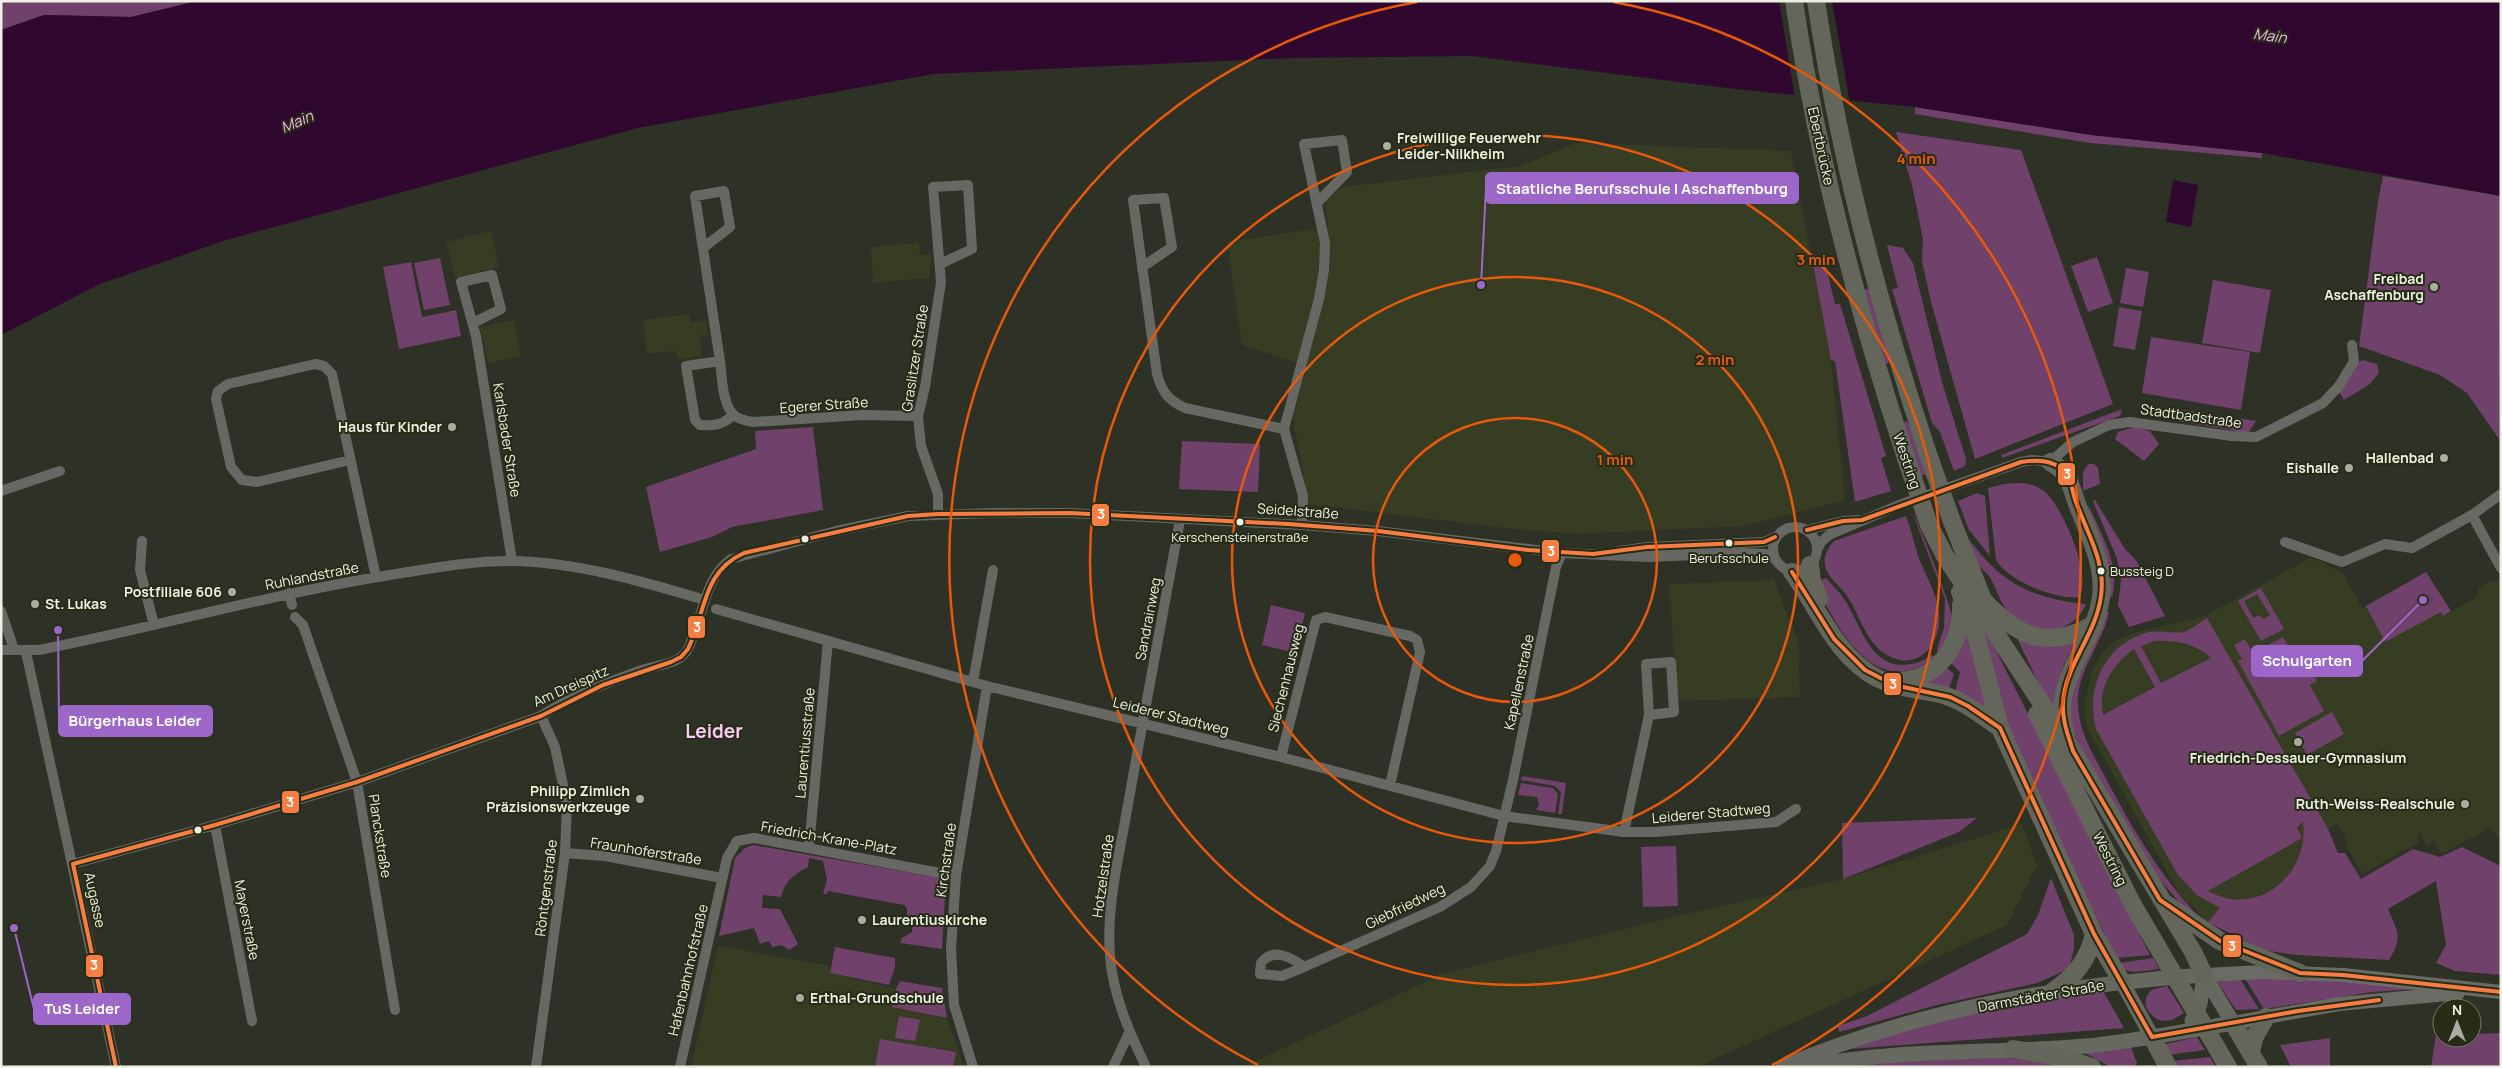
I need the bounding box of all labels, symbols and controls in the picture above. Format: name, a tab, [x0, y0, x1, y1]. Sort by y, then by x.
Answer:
water label: Main	[2252, 23, 2289, 48]
water label: Main	[277, 105, 317, 138]
street label: Ebertbrücke	[1804, 105, 1839, 187]
place label: Freiwillige Feuerwehr Leider-Nilkheim	[1397, 128, 1541, 163]
marker: Freiwillige Feuerwehr Leider-Nilkheim	[1381, 140, 1393, 152]
text: 4 min	[1896, 148, 1936, 169]
callout: Staatliche Berufsschule I Aschaffenburg	[1486, 173, 1798, 203]
text: Staatliche Berufsschule I Aschaffenburg	[1496, 178, 1788, 199]
text: 3 min	[1797, 249, 1835, 270]
place label: Freibad Aschaffenburg	[2324, 269, 2424, 304]
marker: Freibad Aschaffenburg	[2428, 281, 2440, 293]
street label: Graslitzer Straße	[897, 303, 932, 413]
text: 2 min	[1695, 349, 1735, 370]
street label: Karlsbader Straße	[489, 381, 526, 498]
street label: Egerer Straße	[779, 392, 869, 417]
street label: Stadtbadstraße	[2139, 399, 2243, 432]
place label: Haus für Kinder	[338, 417, 442, 436]
marker: Haus für Kinder	[446, 421, 458, 433]
street label: Westring	[1889, 430, 1926, 492]
place label: Hallenbad	[2366, 448, 2434, 467]
text: 1 min	[1597, 449, 1633, 470]
marker: Hallenbad	[2438, 452, 2450, 464]
place label: Eishalle	[2286, 458, 2339, 477]
line badge: 3	[2057, 462, 2076, 486]
marker: Eishalle	[2343, 462, 2355, 474]
text: 3	[2063, 464, 2071, 483]
street label: Seidelstraße	[1257, 498, 1340, 523]
line badge: 3	[1091, 503, 1110, 527]
text: 3	[1097, 504, 1105, 523]
marker: Kerschensteinerstraße	[1235, 517, 1245, 527]
place label: Kerschensteinerstraße	[1171, 528, 1309, 546]
unlabelled marker	[800, 534, 810, 544]
marker: Berufsschule	[1724, 538, 1734, 548]
line badge: 3	[1541, 539, 1560, 563]
text: 3	[1547, 541, 1555, 560]
place label: Berufsschule	[1689, 549, 1769, 567]
centre of rings	[1506, 551, 1524, 569]
street label: Ruhlandstraße	[263, 557, 360, 594]
place label: Bussteig D	[2110, 562, 2174, 580]
marker: Bussteig D	[2096, 566, 2106, 576]
street label: Sandrainweg	[1130, 576, 1165, 662]
place label: Postfiliale 606	[124, 582, 222, 601]
marker: Postfiliale 606	[226, 586, 238, 598]
place label: St. Lukas	[45, 594, 107, 613]
marker: St. Lukas	[29, 598, 41, 610]
line badge: 3	[687, 615, 706, 639]
text: 3	[693, 617, 701, 636]
street label: Siechenhausweg	[1263, 622, 1308, 734]
street label: Kapellenstraße	[1499, 632, 1538, 732]
callout: Schulgarten	[2252, 646, 2362, 676]
text: Schulgarten	[2262, 650, 2352, 671]
street label: Am Dreispitz	[530, 660, 612, 711]
line badge: 3	[1883, 672, 1902, 696]
text: 3	[1889, 674, 1897, 693]
street label: Laurentiusstraße	[790, 687, 819, 799]
street label: Leiderer Stadtweg	[1111, 692, 1231, 739]
callout: Bürgerhaus Leider	[59, 706, 212, 736]
text: Bürgerhaus Leider	[69, 710, 201, 731]
district label: Leider	[685, 718, 743, 744]
marker: Friedrich-Dessauer-Gymnasium	[2292, 736, 2304, 748]
place label: Friedrich-Dessauer-Gymnasium	[2190, 748, 2406, 767]
place label: Philipp Zimlich Präzisionswerkzeuge	[486, 781, 630, 816]
line badge: 3	[281, 790, 300, 814]
text: 3	[286, 792, 294, 811]
street label: Planckstraße	[365, 793, 396, 879]
marker: Philipp Zimlich Präzisionswerkzeuge	[634, 793, 646, 805]
place label: Ruth-Weiss-Realschule	[2296, 794, 2455, 813]
street label: Leiderer Stadtweg	[1651, 798, 1771, 827]
marker: Ruth-Weiss-Realschule	[2459, 798, 2471, 810]
street label: Friedrich-Krane-Platz	[760, 816, 899, 859]
street label: Kirchstraße	[931, 822, 960, 898]
unlabelled marker	[193, 825, 203, 835]
street label: Westring	[2089, 828, 2132, 889]
street label: Fraunhoferstraße	[589, 832, 703, 869]
street label: Hotzelstraße	[1087, 833, 1118, 919]
street label: Röntgenstraße	[530, 838, 561, 938]
street label: Augasse	[80, 870, 111, 929]
street label: Mayerstraße	[230, 878, 265, 962]
street label: Giebfriedweg	[1362, 878, 1448, 933]
street label: Hafenbahnhofstraße	[663, 902, 712, 1038]
place label: Laurentiuskirche	[872, 910, 987, 929]
marker: Laurentiuskirche	[856, 914, 868, 926]
line badge: 3	[2222, 934, 2242, 958]
text: 3	[2228, 936, 2236, 955]
line badge: 3	[85, 954, 104, 978]
text: 3	[90, 955, 98, 974]
street label: Darmstädter Straße	[1976, 975, 2106, 1016]
place label: Erthal-Grundschule	[810, 988, 944, 1007]
marker: Erthal-Grundschule	[794, 992, 806, 1004]
callout: TuS Leider	[34, 994, 130, 1024]
text: TuS Leider	[44, 998, 120, 1019]
north arrow	[2432, 998, 2482, 1048]
text: N	[2452, 1000, 2462, 1019]

